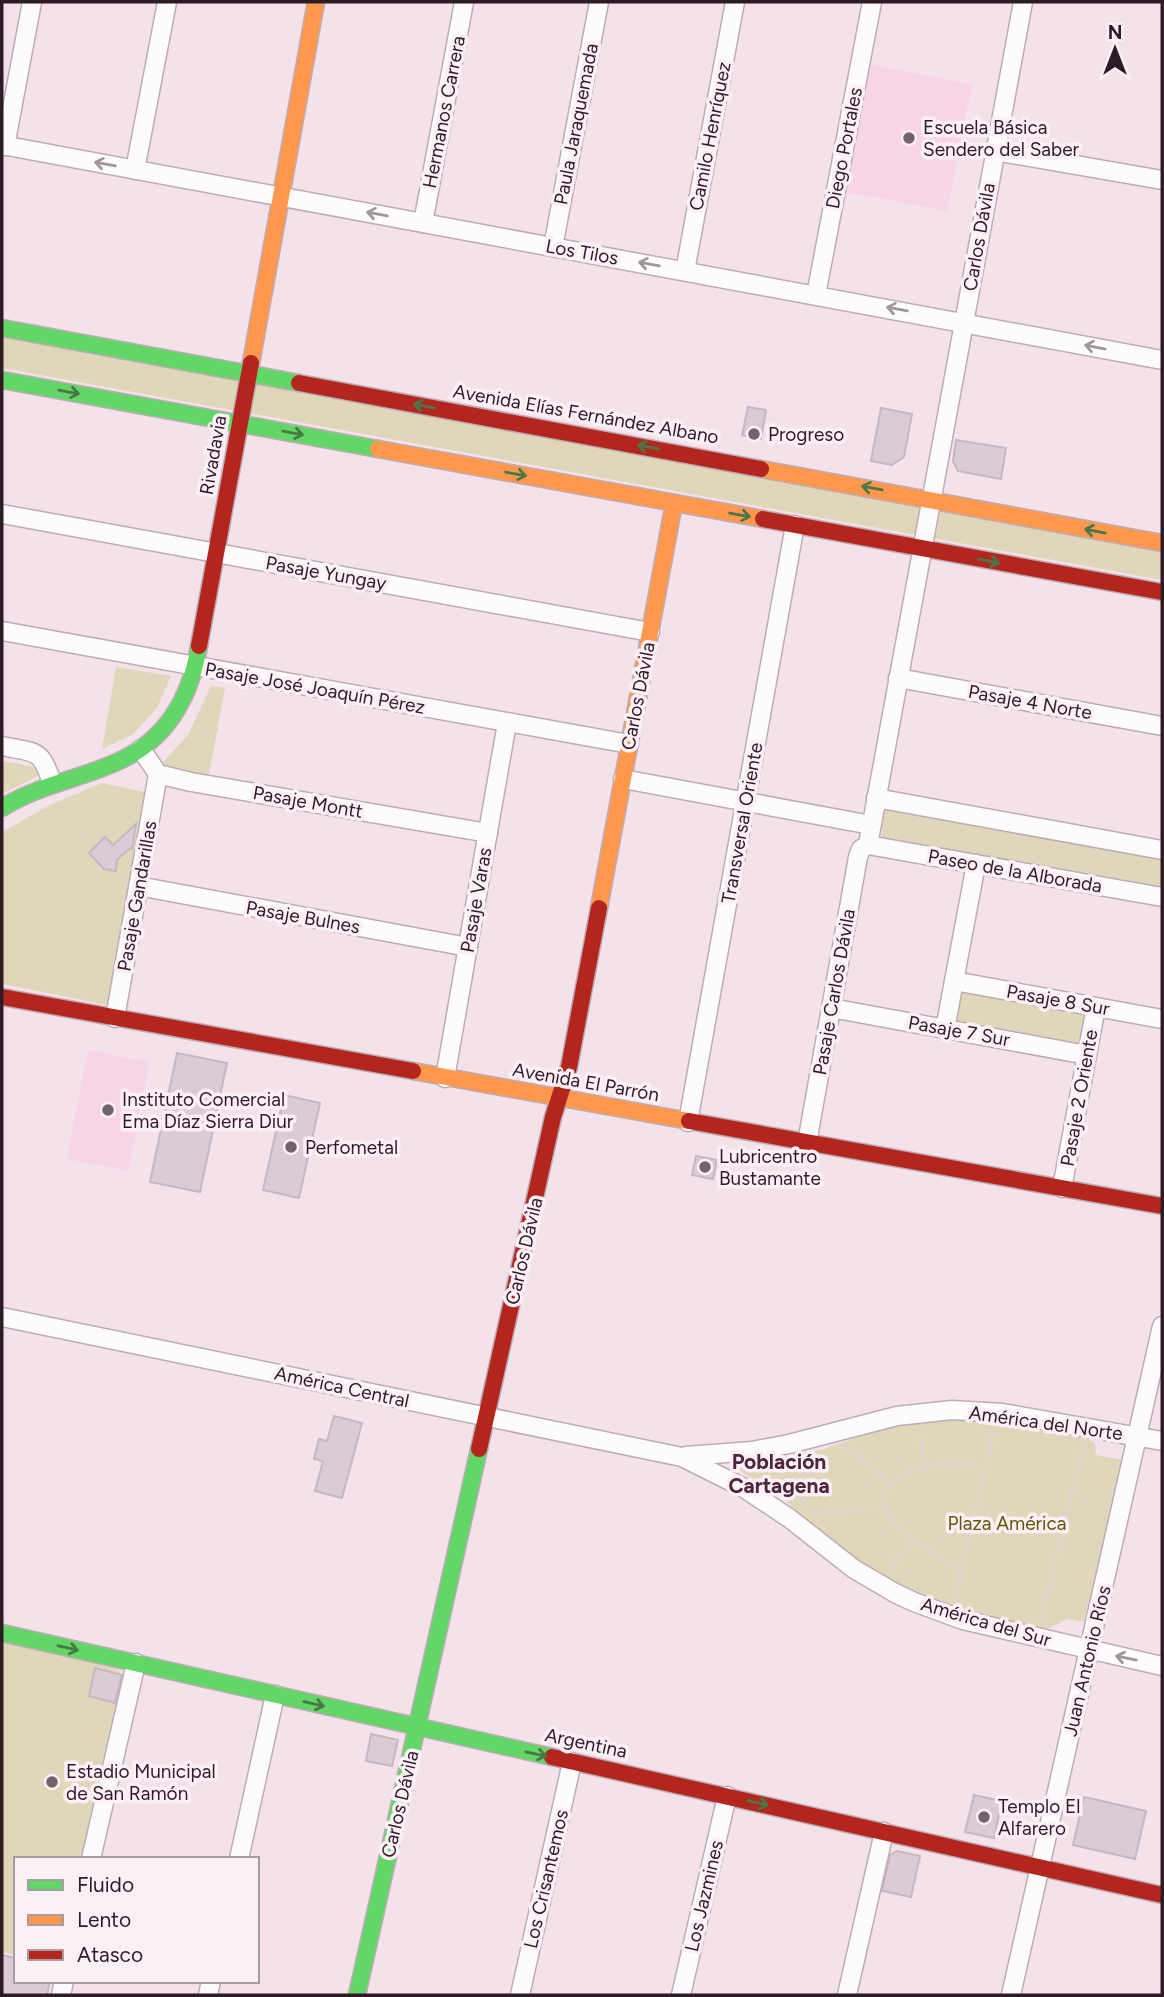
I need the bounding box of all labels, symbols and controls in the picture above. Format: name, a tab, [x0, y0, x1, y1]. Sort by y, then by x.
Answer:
north arrow	[1080, 14, 1150, 84]
text: N	[1108, 21, 1122, 44]
street label: Hermanos Carrera	[418, 34, 470, 190]
street label: Paula Jaraquemada	[549, 41, 603, 207]
street label: Camilo Henríquez	[684, 60, 736, 212]
street label: Diego Portales	[821, 85, 867, 211]
place label: Escuela Básica Sendero del Saber	[923, 116, 1080, 161]
marker: Escuela Básica Sendero del Saber	[901, 130, 917, 146]
one-way arrow	[94, 157, 117, 170]
street label: Carlos Dávila	[958, 181, 1000, 293]
one-way arrow	[366, 207, 389, 220]
street label: Los Tilos	[544, 234, 620, 270]
one-way arrow	[638, 257, 661, 270]
one-way arrow	[886, 302, 909, 316]
one-way arrow	[1084, 339, 1107, 353]
street label: Avenida Elías Fernández Albano	[451, 379, 721, 449]
one-way arrow	[57, 386, 80, 399]
one-way arrow	[413, 399, 436, 412]
street label: Rivadavia	[195, 413, 231, 497]
place label: Progreso	[768, 423, 844, 446]
marker: Progreso	[746, 426, 762, 442]
one-way arrow	[281, 427, 304, 440]
one-way arrow	[637, 440, 660, 453]
one-way arrow	[504, 468, 527, 481]
one-way arrow	[861, 481, 884, 494]
one-way arrow	[728, 509, 751, 522]
one-way arrow	[1084, 523, 1107, 537]
street label: Pasaje Yungay	[264, 551, 388, 595]
one-way arrow	[977, 554, 1000, 568]
street label: Carlos Dávila	[616, 640, 660, 752]
street label: Pasaje José Joaquín Pérez	[203, 657, 427, 719]
street label: Pasaje 4 Norte	[966, 680, 1094, 724]
street label: Transversal Oriente	[717, 741, 767, 905]
street label: Pasaje Montt	[251, 781, 365, 823]
street label: Pasaje Gandarillas	[112, 819, 162, 973]
street label: Paseo de la Alborada	[926, 844, 1104, 898]
street label: Pasaje Varas	[455, 846, 497, 954]
street label: Pasaje Bulnes	[244, 896, 362, 938]
street label: Pasaje Carlos Dávila	[808, 907, 860, 1077]
street label: Pasaje 8 Sur	[1005, 980, 1112, 1020]
street label: Pasaje 7 Sur	[906, 1011, 1012, 1051]
street label: Pasaje 2 Oriente	[1056, 1028, 1102, 1168]
street label: Avenida El Parrón	[511, 1058, 661, 1106]
place label: Instituto Comercial Ema Díaz Sierra Diur	[122, 1088, 294, 1133]
marker: Instituto Comercial Ema Díaz Sierra Diur	[100, 1102, 116, 1118]
place label: Perfometal	[305, 1136, 398, 1159]
marker: Perfometal	[283, 1139, 299, 1155]
place label: Lubricentro Bustamante	[719, 1145, 821, 1190]
marker: Lubricentro Bustamante	[697, 1159, 713, 1175]
street label: Carlos Dávila	[500, 1195, 548, 1307]
street label: América Central	[273, 1362, 411, 1412]
street label: América del Norte	[968, 1401, 1124, 1445]
district label: Población Cartagena	[728, 1449, 830, 1498]
park label: Plaza América	[948, 1512, 1066, 1535]
street label: Juan Antonio Ríos	[1058, 1583, 1116, 1739]
street label: América del Sur	[918, 1592, 1054, 1652]
one-way arrow	[56, 1641, 79, 1655]
one-way arrow	[1115, 1651, 1138, 1665]
one-way arrow	[302, 1698, 325, 1711]
street label: Argentina	[543, 1723, 629, 1763]
one-way arrow	[524, 1747, 547, 1761]
street label: Carlos Dávila	[376, 1748, 424, 1860]
place label: Estadio Municipal de San Ramón	[66, 1760, 216, 1805]
marker: Estadio Municipal de San Ramón	[44, 1774, 60, 1790]
place label: Templo El Alfarero	[998, 1795, 1080, 1840]
one-way arrow	[746, 1797, 769, 1810]
street label: Los Crisantemos	[519, 1807, 573, 1951]
marker: Templo El Alfarero	[976, 1809, 992, 1825]
street label: Los Jazmines	[680, 1838, 728, 1954]
legend	[14, 1857, 259, 1983]
text: Fluido	[77, 1872, 134, 1897]
text: Lento	[77, 1907, 131, 1932]
text: Atasco	[77, 1942, 143, 1967]

